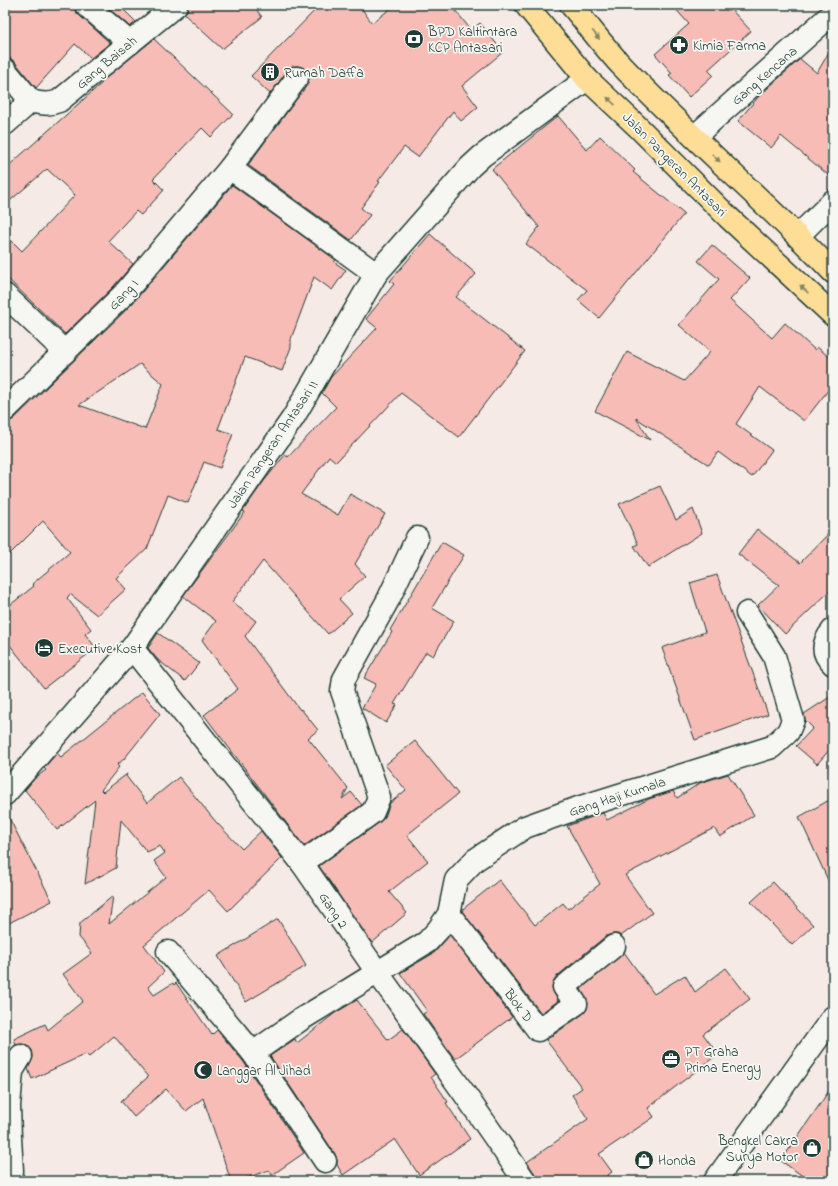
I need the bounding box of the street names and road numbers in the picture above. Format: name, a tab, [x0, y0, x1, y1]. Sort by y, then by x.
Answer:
street label: Gang Baisah	[72, 31, 143, 96]
street label: Gang Kencana	[727, 42, 803, 111]
street label: Jalan Pangeran Antasari	[616, 108, 731, 223]
street label: Gang I	[104, 275, 145, 316]
street label: Jalan Pangeran Antasari II	[222, 376, 325, 514]
street label: Gang Haji Kumala	[566, 772, 669, 824]
street label: Gang 2	[312, 888, 353, 934]
street label: Blok D	[497, 984, 538, 1027]

